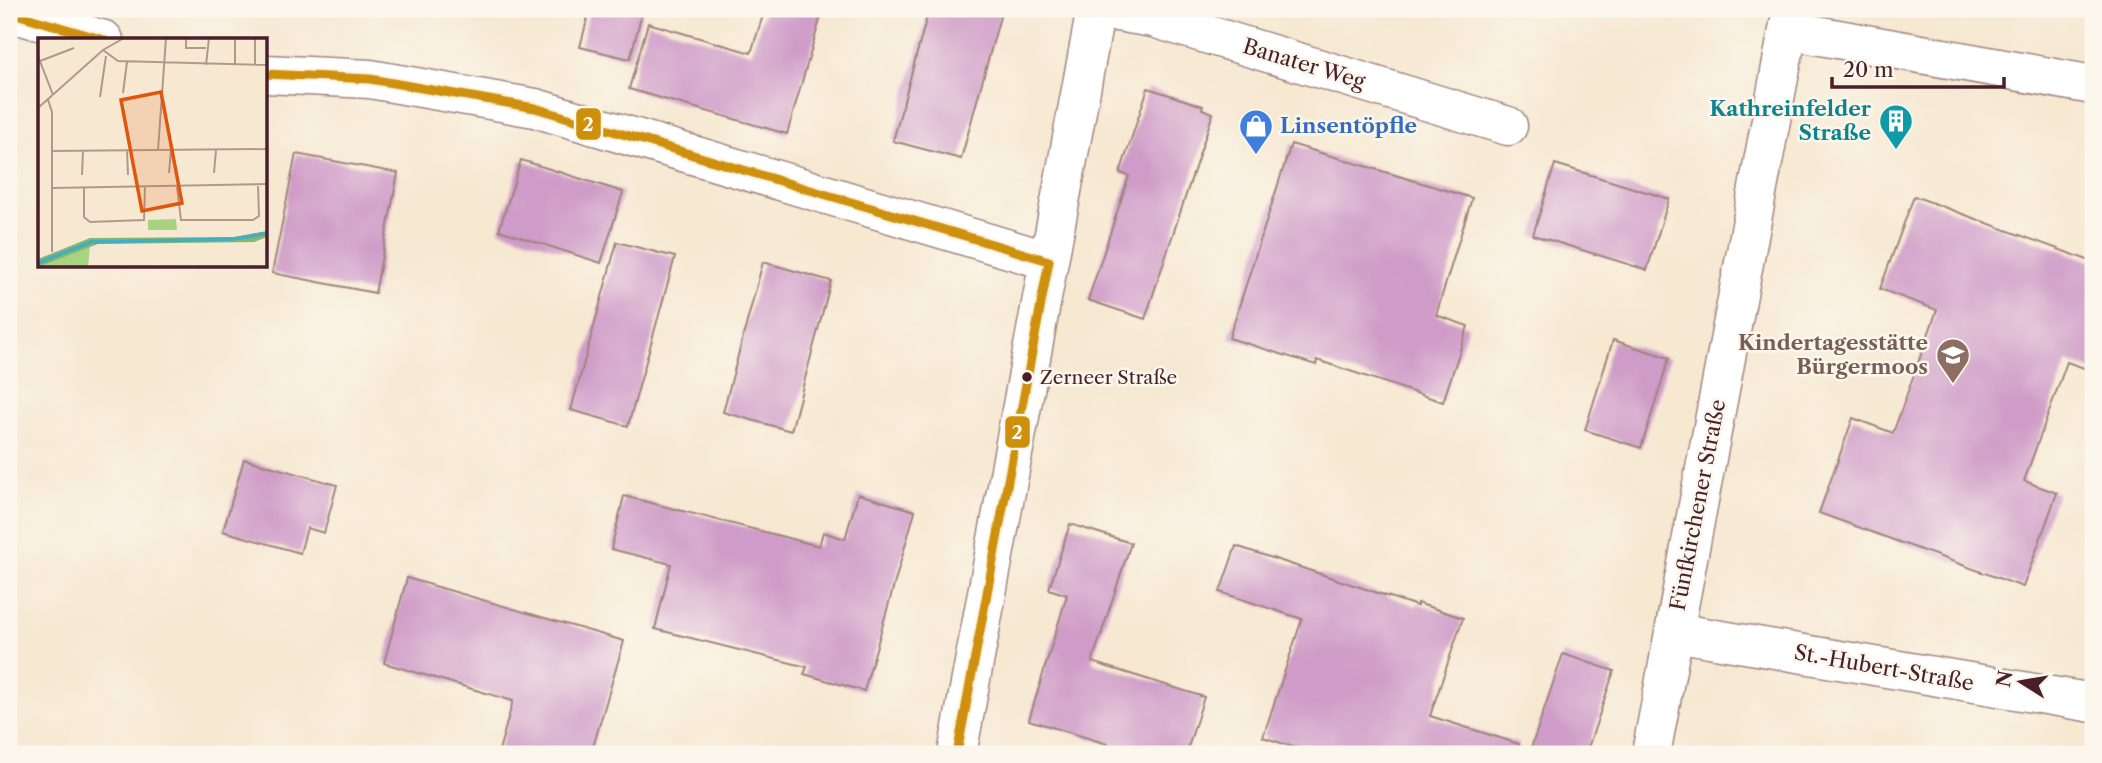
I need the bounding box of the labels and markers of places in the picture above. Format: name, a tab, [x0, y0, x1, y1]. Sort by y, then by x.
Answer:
place label: Kathreinfelder Straße	[1710, 96, 1872, 145]
building icon: Kathreinfelder Straße	[1877, 102, 1915, 151]
shop icon: Linsentöpfle	[1237, 107, 1275, 156]
place label: Linsentöpfle	[1280, 113, 1417, 138]
place label: Kindertagesstätte Bürgermoos	[1738, 330, 1928, 379]
school or university icon: Kindertagesstätte Bürgermoos	[1934, 336, 1972, 385]
place label: Zerneer Straße	[1040, 366, 1177, 389]
marker: Zerneer Straße	[1020, 370, 1034, 384]

